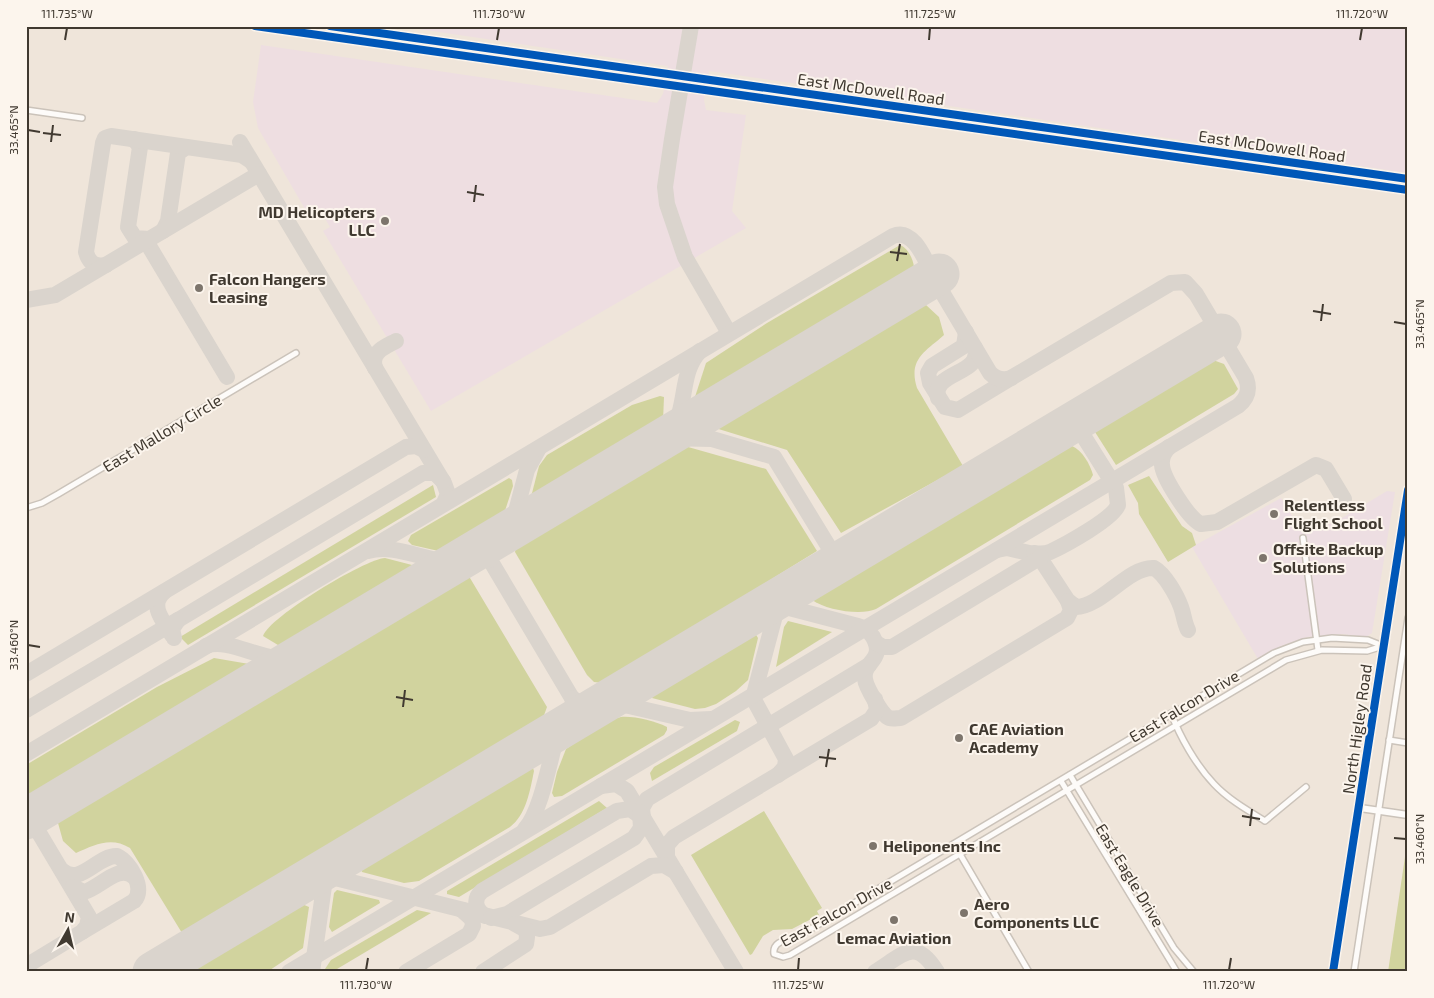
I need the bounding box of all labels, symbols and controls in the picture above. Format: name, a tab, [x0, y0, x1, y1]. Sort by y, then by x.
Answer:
text: 111.735°W	[41, 6, 93, 20]
text: 111.730°W	[473, 6, 525, 20]
text: 111.725°W	[904, 6, 956, 20]
text: 111.720°W	[1336, 6, 1388, 20]
street label: East McDowell Road	[796, 69, 946, 108]
text: 33.465°N	[6, 105, 20, 155]
street label: East McDowell Road	[1197, 126, 1347, 165]
place label: MD Helicopters LLC	[258, 202, 375, 239]
marker: MD Helicopters LLC	[379, 215, 391, 227]
place label: Falcon Hangers Leasing	[209, 269, 326, 306]
marker: Falcon Hangers Leasing	[193, 282, 205, 294]
text: 33.465°N	[1412, 299, 1426, 349]
street label: East Mallory Circle	[99, 390, 225, 476]
place label: Relentless Flight School	[1284, 495, 1384, 532]
marker: Relentless Flight School	[1268, 508, 1280, 520]
place label: Offsite Backup Solutions	[1273, 539, 1384, 576]
marker: Offsite Backup Solutions	[1257, 552, 1269, 564]
text: 33.460°N	[6, 620, 20, 670]
street label: North Higley Road	[1338, 663, 1375, 795]
street label: East Falcon Drive	[1125, 665, 1242, 746]
place label: CAE Aviation Academy	[969, 719, 1064, 757]
marker: CAE Aviation Academy	[953, 732, 965, 744]
text: 33.460°N	[1412, 814, 1426, 864]
street label: East Eagle Drive	[1092, 820, 1169, 930]
place label: Heliponents Inc	[883, 836, 1001, 855]
marker: Heliponents Inc	[867, 840, 879, 852]
street label: East Falcon Drive	[777, 873, 895, 950]
place label: Aero Components LLC	[974, 894, 1099, 931]
north arrow	[42, 906, 92, 956]
marker: Aero Components LLC	[958, 907, 970, 919]
text: N	[64, 908, 76, 926]
marker: Lemac Aviation	[888, 914, 900, 926]
place label: Lemac Aviation	[837, 928, 951, 947]
text: 111.730°W	[340, 977, 392, 991]
text: 111.725°W	[772, 977, 824, 991]
text: 111.720°W	[1203, 977, 1255, 991]

